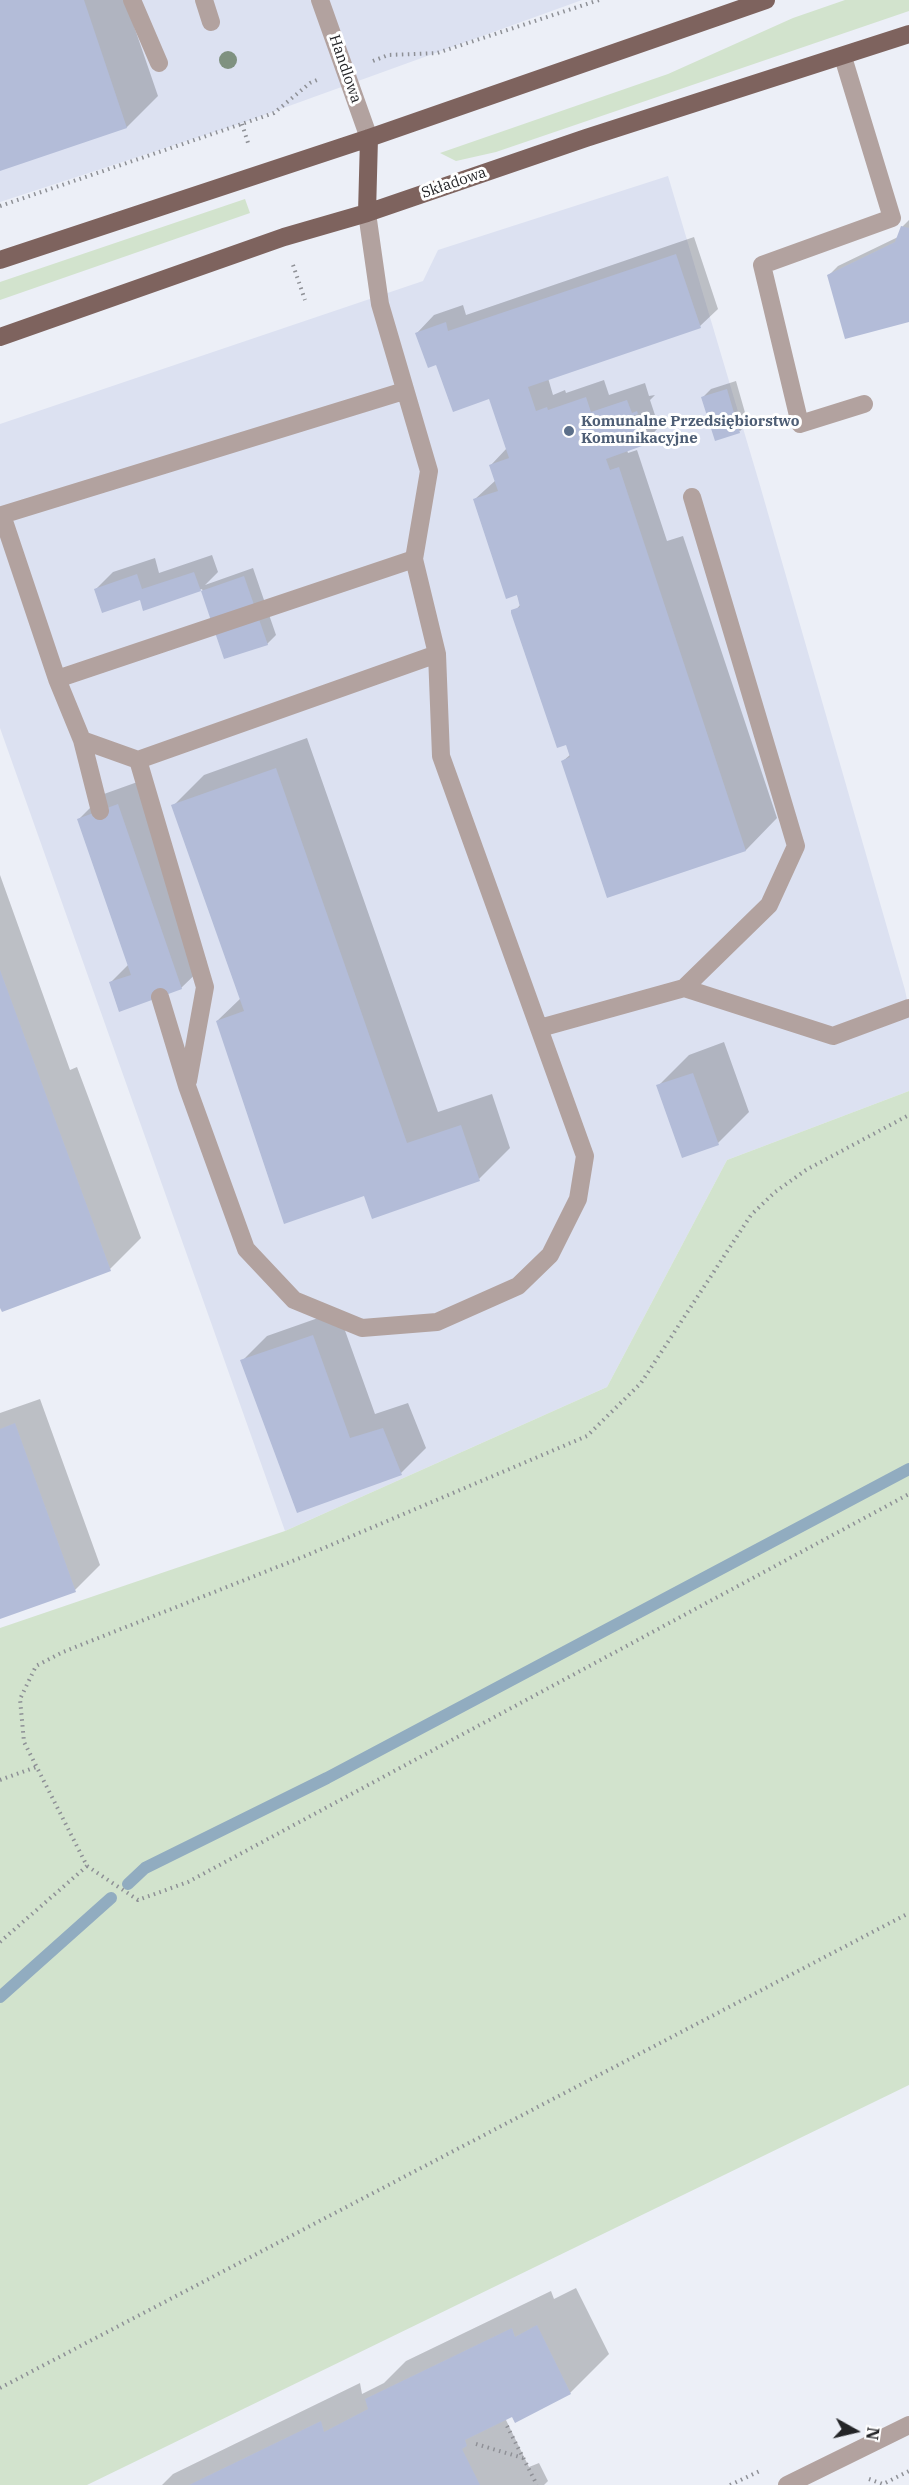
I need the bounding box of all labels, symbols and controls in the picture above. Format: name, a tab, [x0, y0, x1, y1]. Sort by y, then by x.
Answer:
street label: Handlowa	[325, 32, 365, 106]
street label: Składowa	[419, 163, 489, 203]
place label: Komunalne Przedsiębiorstwo Komunikacyjne	[581, 413, 800, 448]
marker: Komunalne Przedsiębiorstwo Komunikacyjne	[562, 424, 576, 438]
north arrow	[825, 2401, 885, 2461]
text: N	[862, 2426, 884, 2441]

